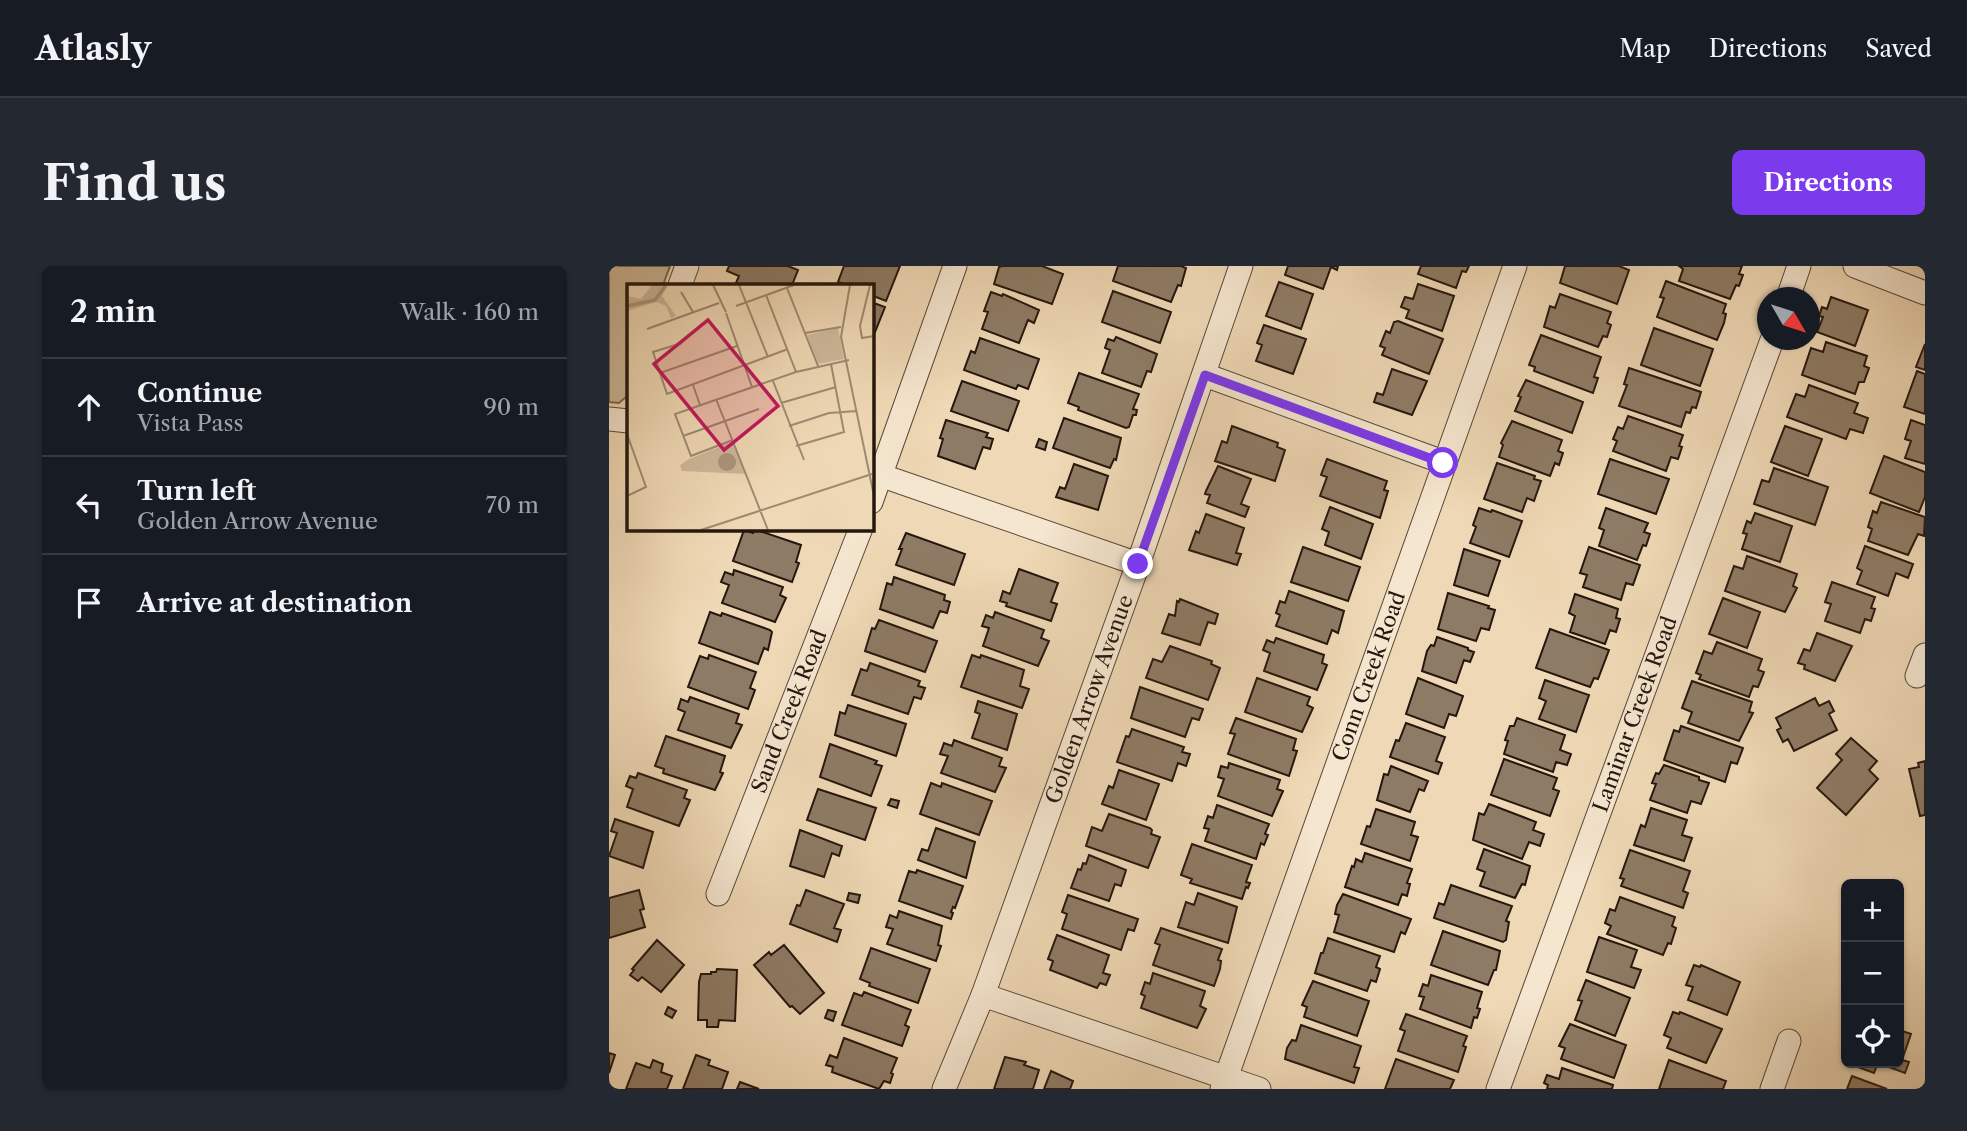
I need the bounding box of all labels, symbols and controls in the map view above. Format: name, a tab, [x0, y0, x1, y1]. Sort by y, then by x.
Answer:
text: Atlasly	[35, 28, 151, 69]
text: Map	[1619, 34, 1671, 63]
text: Directions	[1709, 34, 1827, 63]
text: Saved	[1865, 34, 1932, 63]
button: Directions	[1732, 150, 1925, 215]
text: Find us	[42, 152, 226, 213]
inset map	[627, 284, 873, 530]
north arrow	[1757, 287, 1820, 350]
text: 2 min	[70, 293, 156, 330]
text: Walk · 160 m	[400, 298, 539, 326]
text: Continue	[137, 377, 262, 409]
icon: ahead	[70, 388, 108, 426]
text: 90 m	[483, 393, 539, 421]
text: Vista Pass	[137, 409, 244, 437]
route start	[1427, 447, 1458, 478]
text: Turn left	[137, 475, 256, 507]
icon: left	[70, 486, 108, 524]
text: 70 m	[486, 491, 539, 519]
text: Golden Arrow Avenue	[137, 507, 378, 535]
route end	[1122, 548, 1153, 579]
icon: arrive	[70, 584, 108, 622]
text: Arrive at destination	[137, 587, 412, 619]
street label: Conn Creek Road	[1327, 588, 1410, 765]
street label: Golden Arrow Avenue	[1040, 591, 1138, 807]
street label: Laminar Creek Road	[1587, 613, 1682, 815]
street label: Sand Creek Road	[746, 626, 832, 796]
map controls	[1841, 879, 1904, 1068]
button: +	[1841, 879, 1904, 942]
button: −	[1841, 942, 1904, 1005]
button: locate	[1841, 1005, 1904, 1068]

